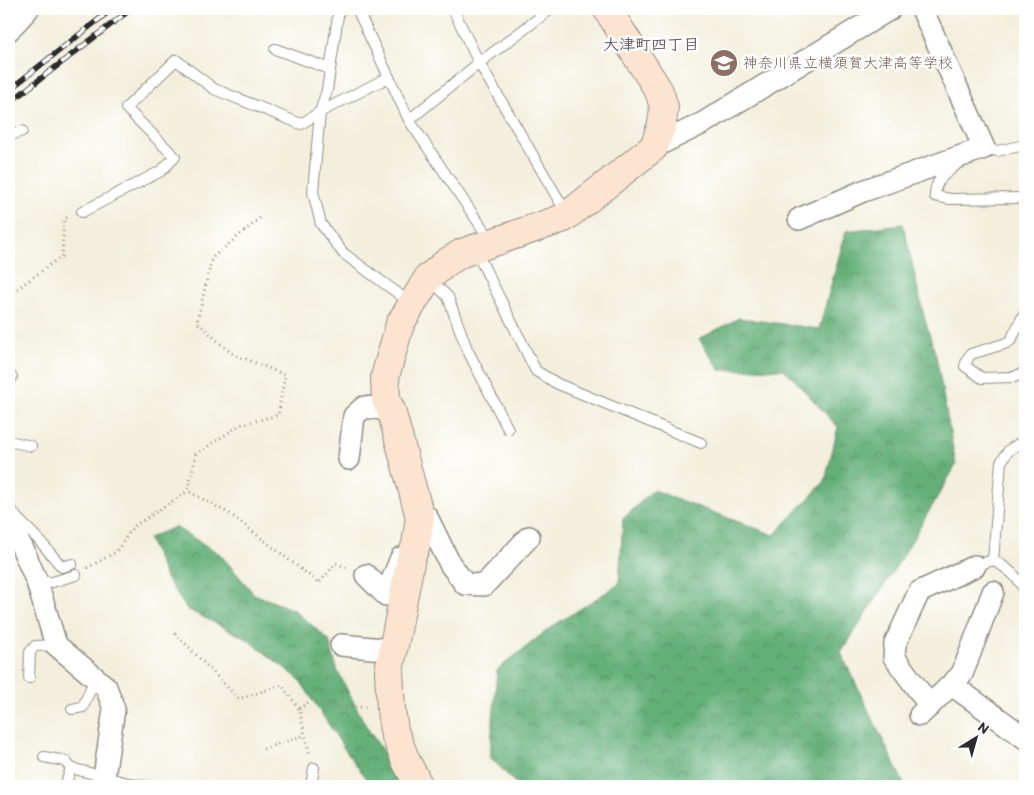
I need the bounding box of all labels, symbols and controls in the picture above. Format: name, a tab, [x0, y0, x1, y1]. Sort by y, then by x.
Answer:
district label: 大津町四丁目	[603, 35, 699, 54]
school or university icon: 神奈川県立横須賀大津高等学校	[709, 48, 739, 78]
place label: 神奈川県立横須賀大津高等学校	[743, 54, 953, 72]
north arrow	[952, 712, 1002, 762]
text: N	[975, 718, 992, 738]

